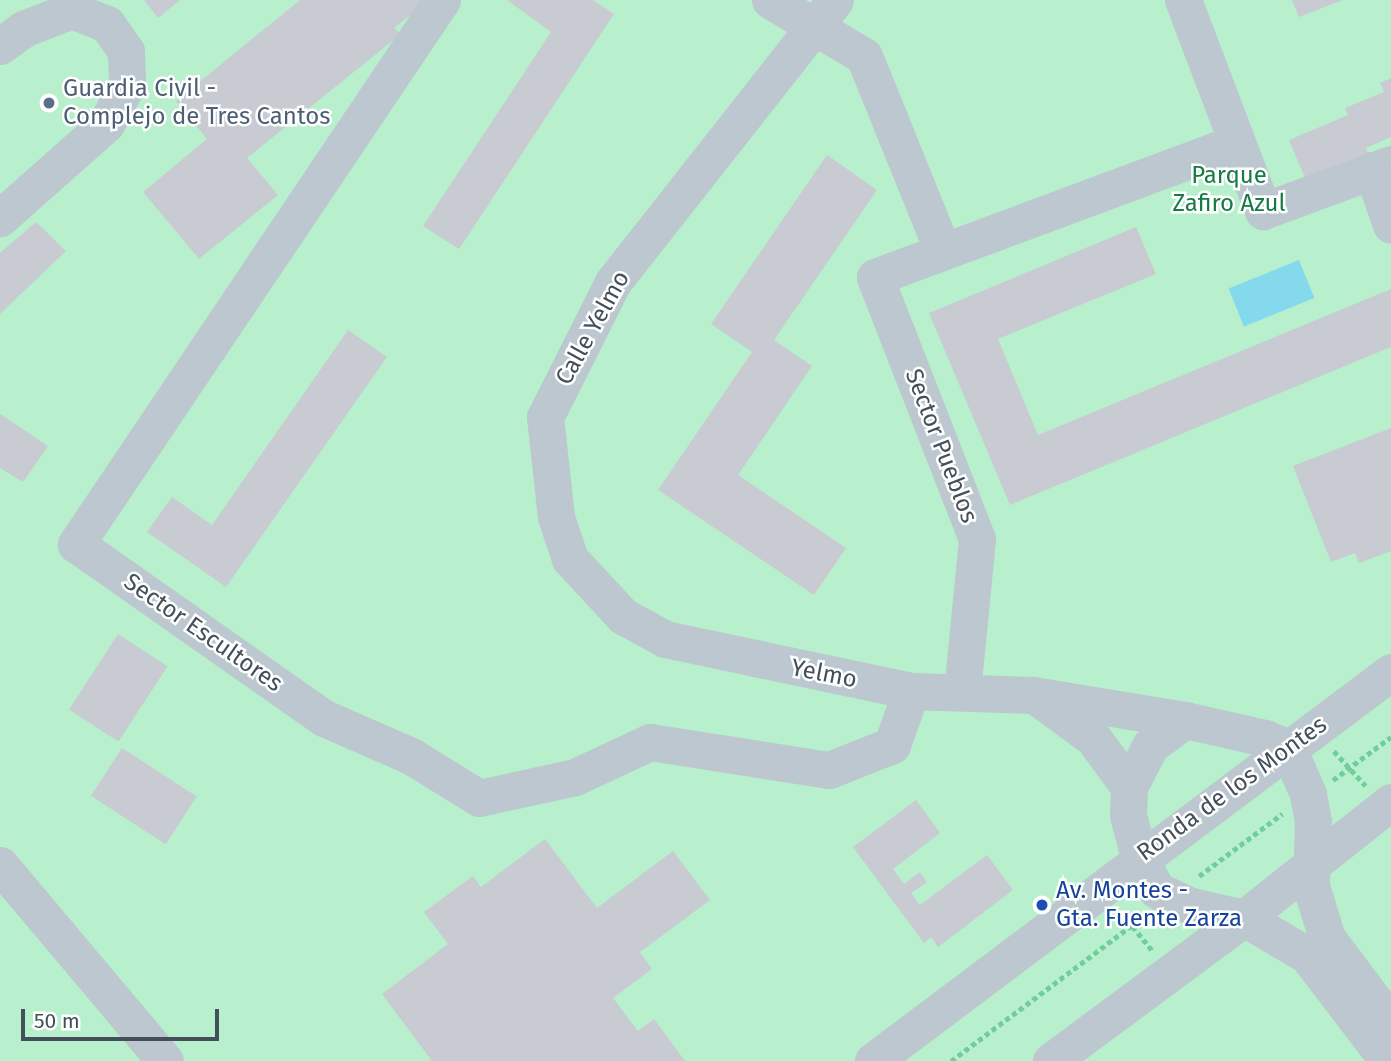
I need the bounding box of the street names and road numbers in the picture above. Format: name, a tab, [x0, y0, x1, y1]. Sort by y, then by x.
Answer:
street label: Calle Yelmo	[550, 266, 636, 390]
street label: Sector Pueblos	[898, 365, 984, 527]
street label: Sector Escultores	[118, 568, 288, 698]
street label: Yelmo	[789, 654, 859, 694]
street label: Ronda de los Montes	[1131, 710, 1333, 868]

